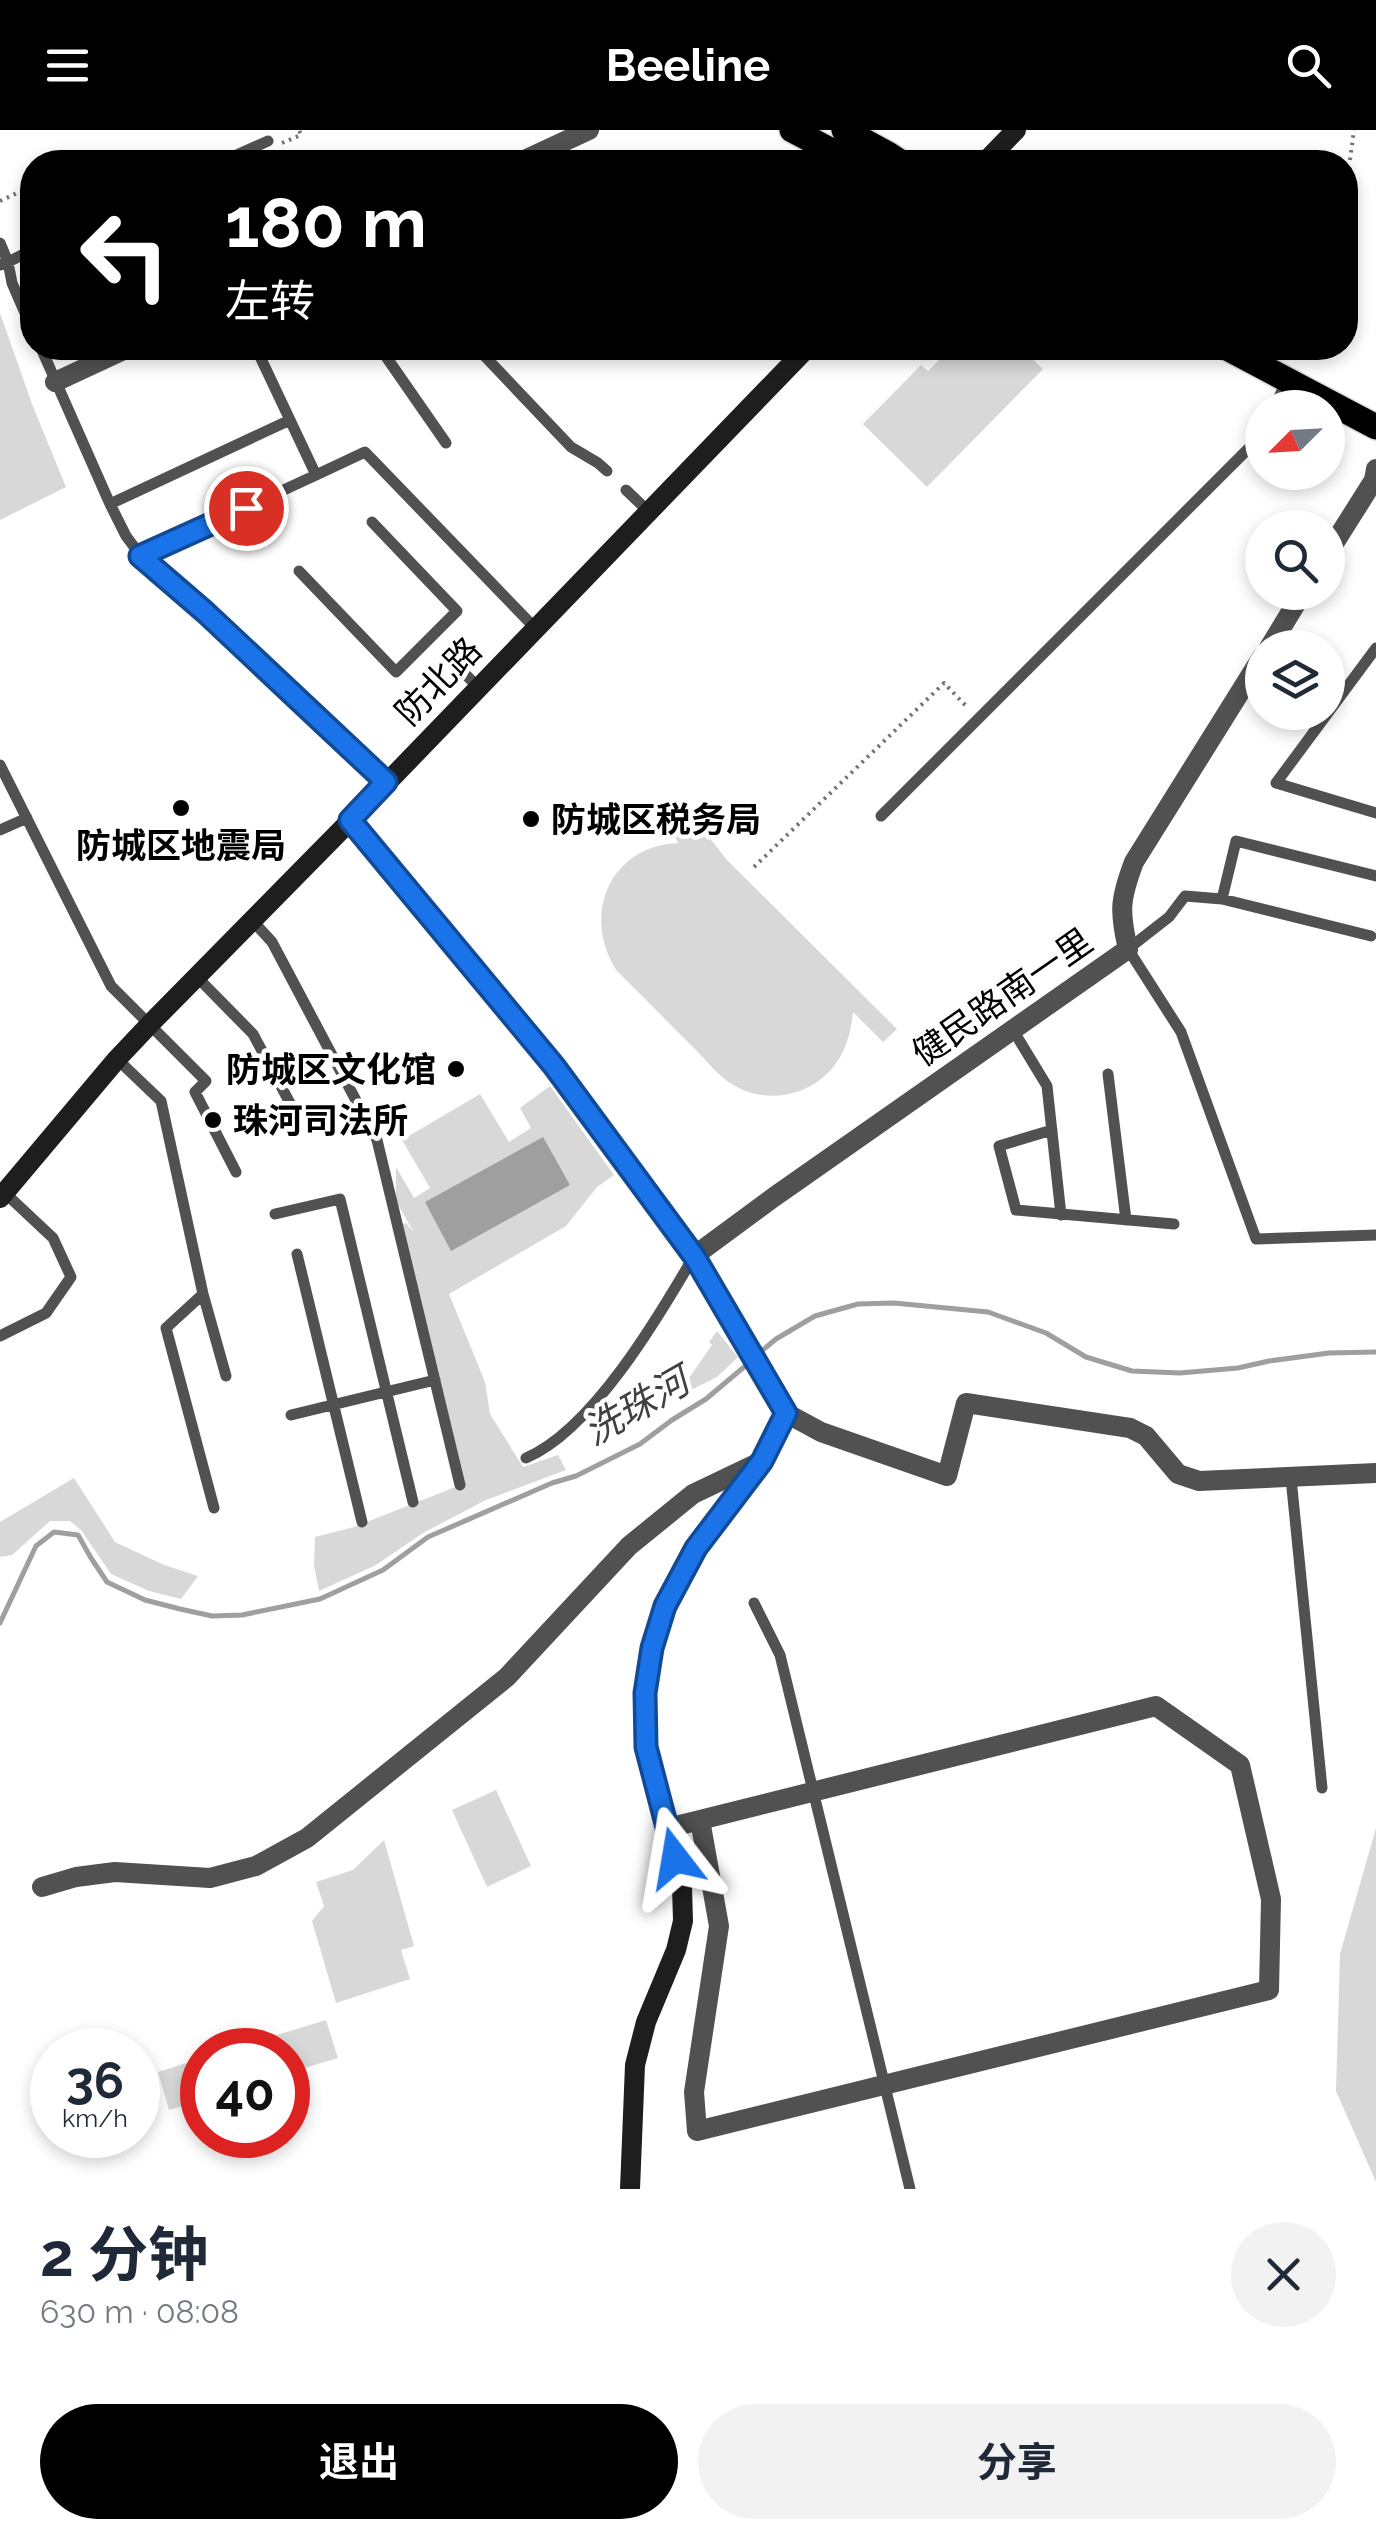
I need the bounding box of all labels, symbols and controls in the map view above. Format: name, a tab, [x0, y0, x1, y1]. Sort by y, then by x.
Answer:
icon: menu	[40, 38, 95, 93]
icon: search	[1281, 38, 1336, 93]
text: Beeline	[606, 39, 770, 92]
text: 180 m	[225, 181, 427, 263]
icon: left	[60, 190, 190, 320]
text: 左转	[225, 275, 315, 328]
north arrow	[1245, 390, 1345, 490]
map controls	[1245, 390, 1345, 730]
pin	[204, 466, 289, 551]
icon: arrive	[219, 481, 274, 536]
button: search	[1245, 510, 1345, 610]
street label: 防北路	[387, 629, 489, 733]
button: layers	[1245, 630, 1345, 730]
marker: 防城区地震局	[170, 797, 192, 819]
place label: 防城区税务局	[551, 799, 761, 840]
marker: 防城区税务局	[520, 808, 542, 830]
place label: 防城区地震局	[76, 825, 286, 866]
street label: 健民路南一里	[904, 920, 1100, 1074]
place label: 防城区文化馆	[226, 1049, 436, 1090]
marker: 防城区文化馆	[445, 1058, 467, 1080]
place label: 珠河司法所	[233, 1100, 408, 1141]
marker: 珠河司法所	[202, 1109, 224, 1131]
water label: 洗珠河	[575, 1355, 703, 1454]
position arrow	[623, 1806, 727, 1910]
speed limit sign: 40	[180, 2028, 310, 2158]
text: 36	[66, 2051, 124, 2110]
text: km/h	[62, 2103, 128, 2133]
text: 2 分钟	[40, 2220, 208, 2290]
button: close	[1231, 2222, 1336, 2327]
text: 630 m · 08:08	[40, 2293, 239, 2330]
button: 退出	[40, 2404, 678, 2519]
button: 分享	[698, 2404, 1336, 2519]

